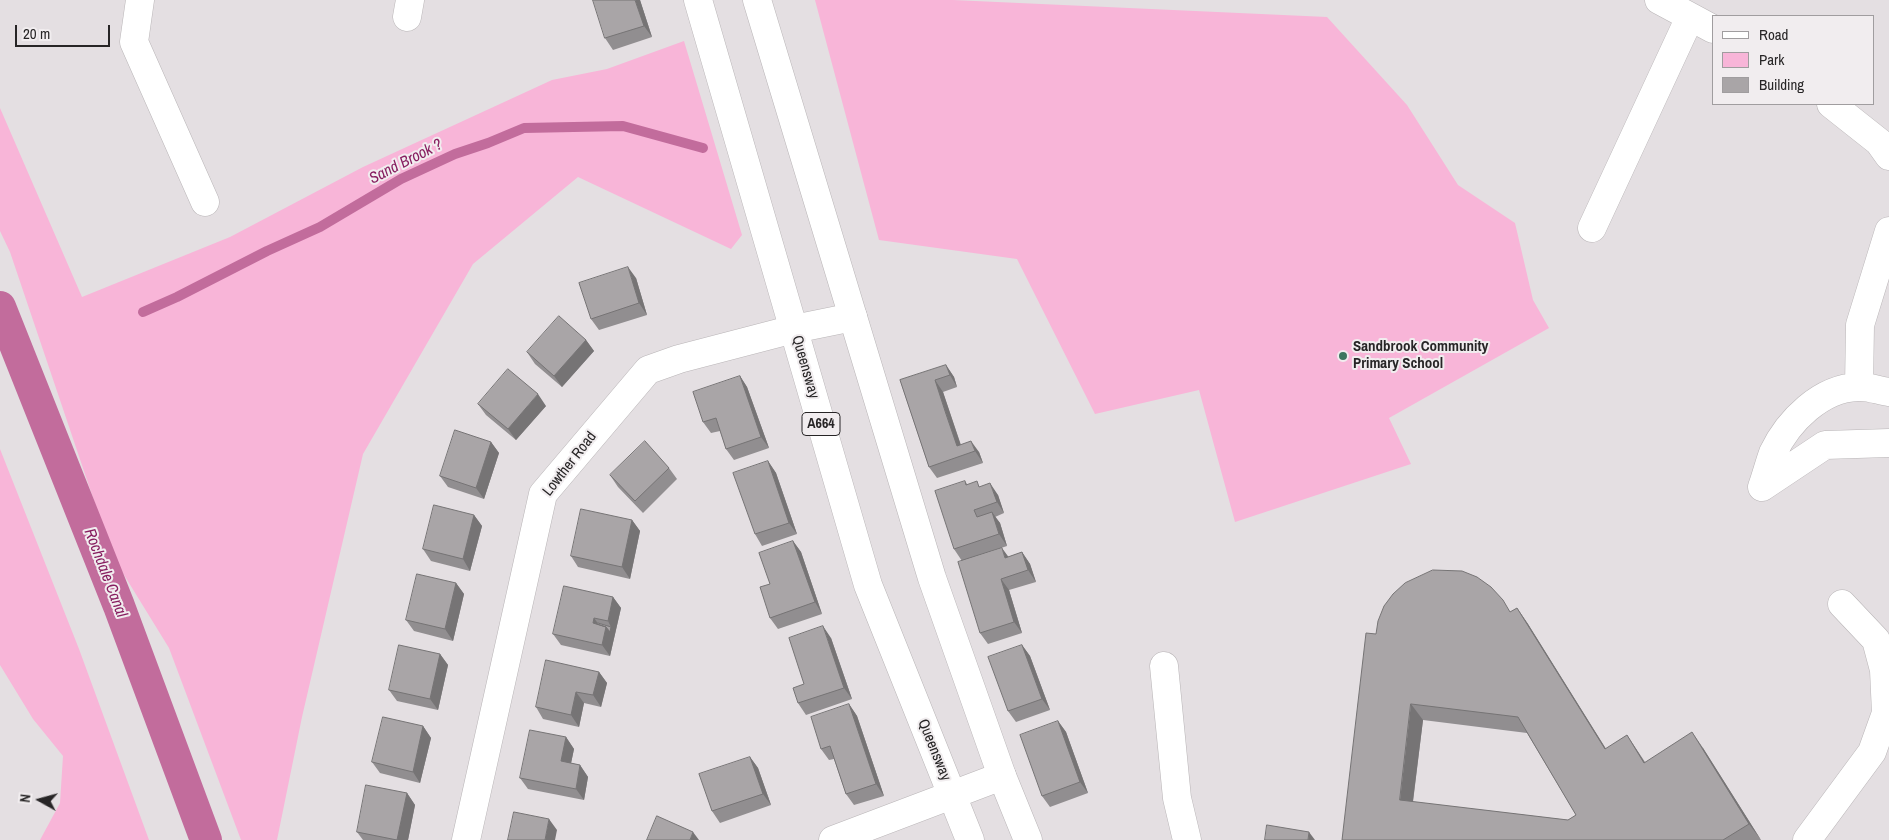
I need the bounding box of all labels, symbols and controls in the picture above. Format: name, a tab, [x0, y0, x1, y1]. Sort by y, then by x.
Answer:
scale bar	[18, 15, 112, 47]
legend	[1712, 15, 1874, 105]
text: 20 m	[23, 23, 50, 44]
text: Road	[1759, 24, 1788, 45]
text: Park	[1759, 49, 1784, 70]
text: Building	[1759, 74, 1804, 95]
water label: Sand Brook ?	[366, 135, 446, 189]
street label: Queensway	[787, 333, 823, 401]
place label: Sandbrook Community Primary School	[1353, 338, 1488, 373]
marker: Sandbrook Community Primary School	[1337, 350, 1349, 362]
road number: A664	[802, 412, 840, 436]
street label: Lowther Road	[539, 428, 601, 500]
water label: Rochdale Canal	[79, 526, 131, 620]
street label: Queensway	[913, 717, 955, 783]
north arrow	[15, 775, 65, 825]
text: N	[16, 793, 35, 803]

